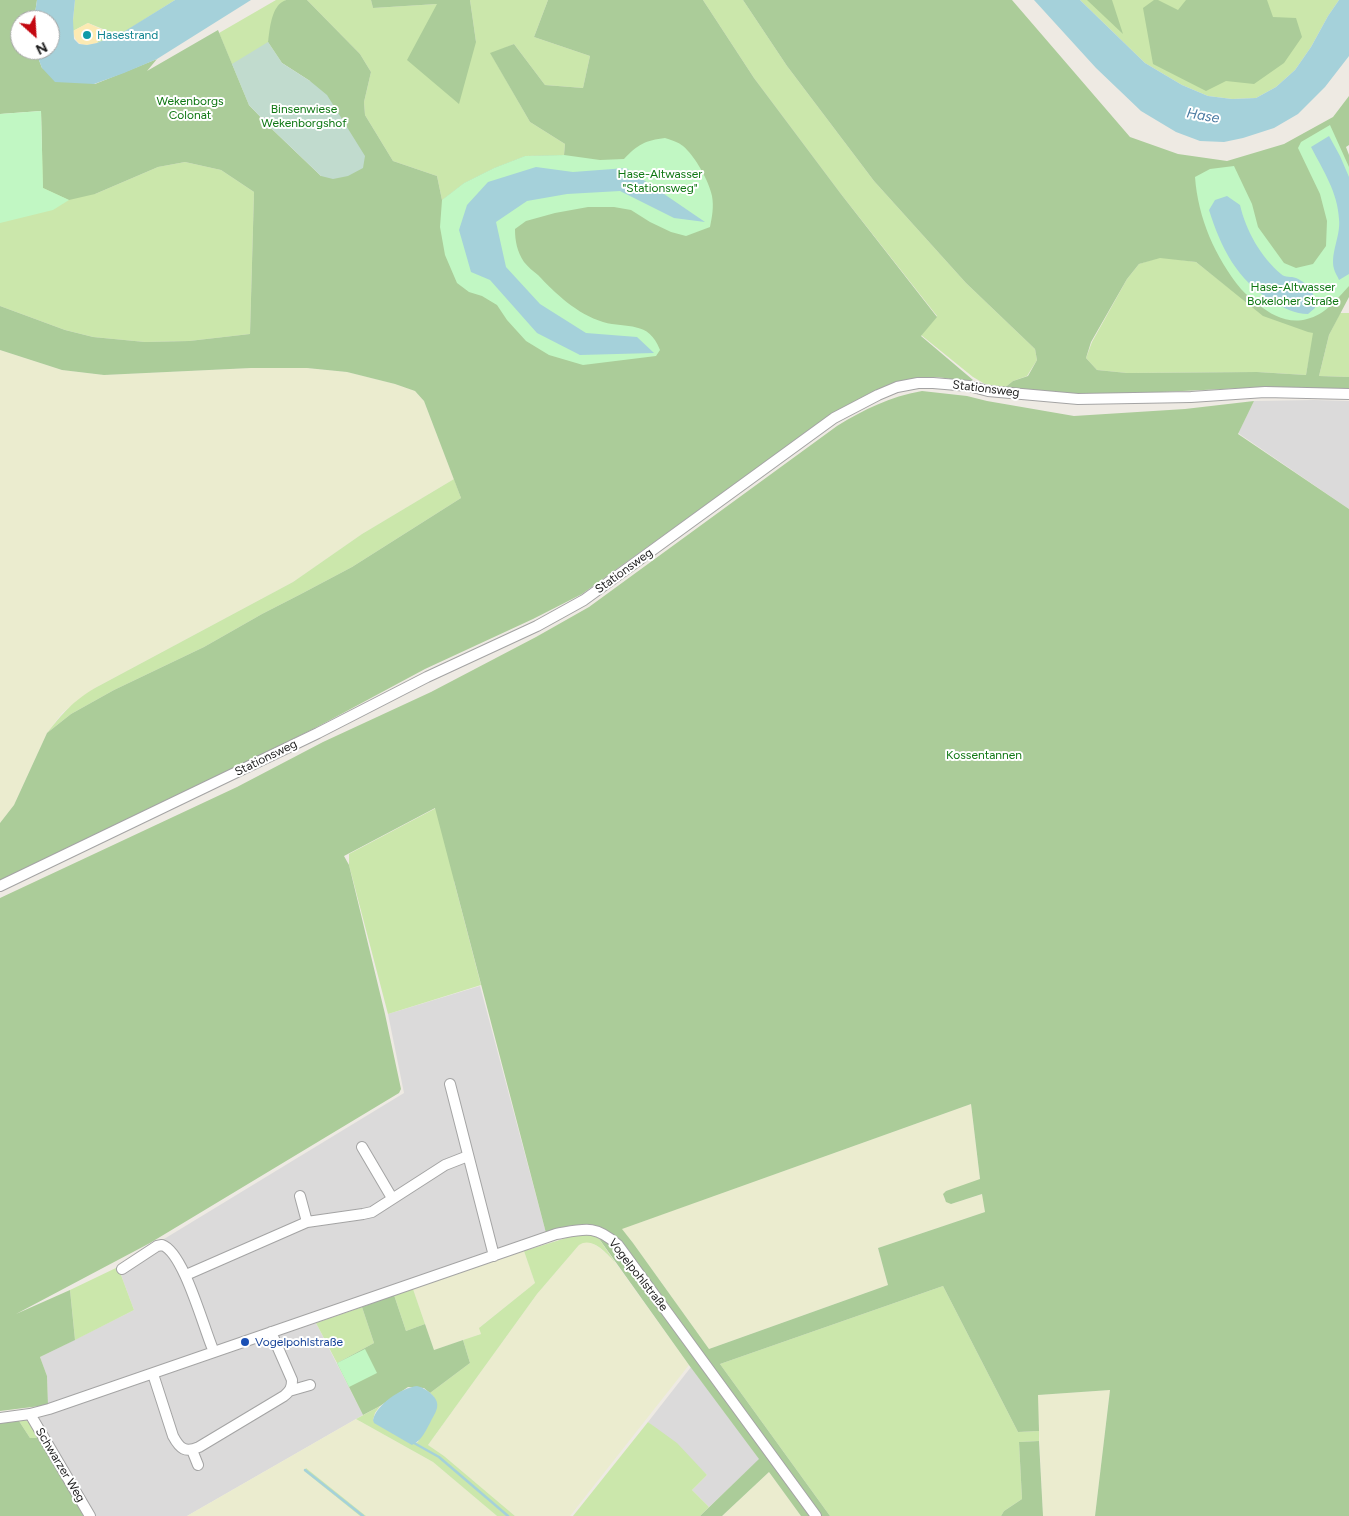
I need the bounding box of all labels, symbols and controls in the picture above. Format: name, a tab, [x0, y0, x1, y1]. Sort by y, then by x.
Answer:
north arrow	[10, 10, 60, 60]
place label: Hasestrand	[97, 28, 158, 42]
marker: Hasestrand	[81, 29, 93, 41]
text: N	[33, 38, 50, 58]
park label: Wekenborgs Colonat	[156, 94, 224, 122]
park label: Binsenwiese Wekenborgshof	[261, 102, 347, 130]
water label: Hase	[1185, 105, 1221, 127]
park label: Hase-Altwasser "Stationsweg"	[618, 167, 702, 195]
park label: Hase-Altwasser Bokeloher Straße	[1247, 280, 1339, 308]
street label: Stationsweg	[952, 378, 1020, 400]
street label: Stationsweg	[592, 545, 656, 597]
street label: Stationsweg	[233, 737, 299, 779]
park label: Kossentannen	[946, 748, 1022, 762]
street label: Vogelpohlstraße	[605, 1236, 671, 1314]
place label: Vogelpohlstraße	[255, 1335, 343, 1349]
marker: Vogelpohlstraße	[239, 1336, 251, 1348]
street label: Schwarzer Weg	[32, 1425, 88, 1505]

